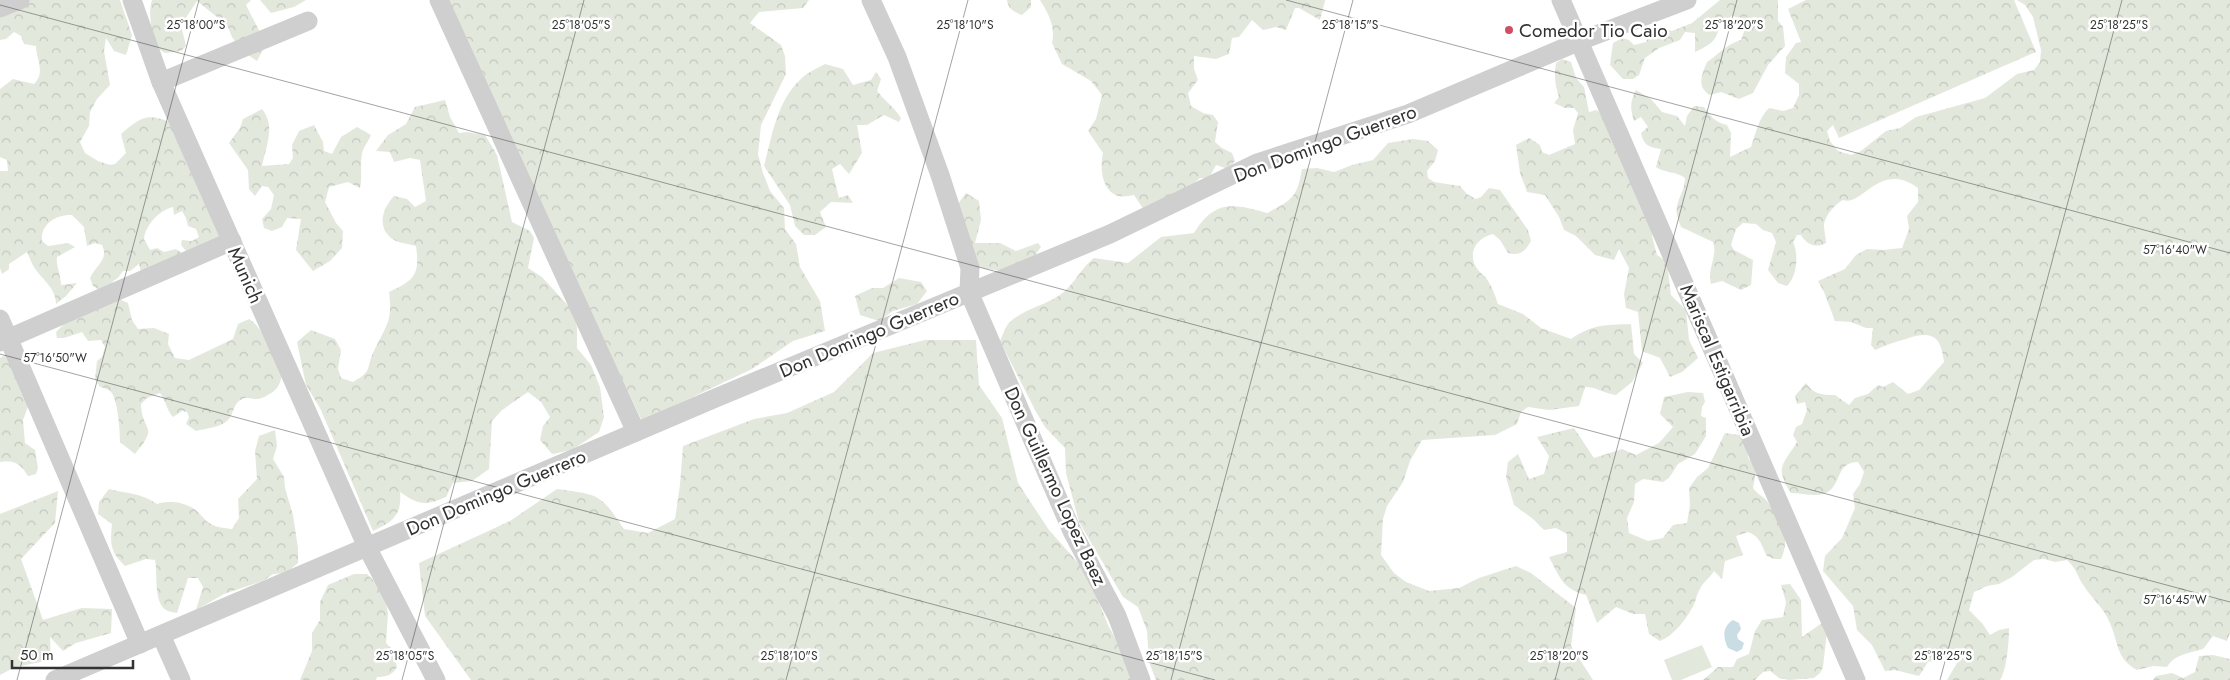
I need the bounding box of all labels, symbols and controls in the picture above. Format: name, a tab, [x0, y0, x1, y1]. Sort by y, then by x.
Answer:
text: 25°18'00"S	[167, 16, 226, 34]
text: 25°18'05"S	[552, 16, 611, 34]
text: 25°18'10"S	[936, 16, 994, 34]
text: 25°18'15"S	[1322, 16, 1379, 34]
text: 25°18'20"S	[1705, 16, 1764, 34]
text: 25°18'25"S	[2090, 16, 2148, 34]
place label: Comedor Tio Caio	[1519, 17, 1668, 44]
marker: Comedor Tio Caio	[1503, 24, 1515, 36]
street label: Don Domingo Guerrero	[1230, 98, 1420, 189]
text: 57°16'40"W	[2143, 241, 2207, 259]
street label: Munich	[221, 243, 270, 308]
street label: Mariscal Estigarribia	[1673, 280, 1762, 440]
street label: Don Domingo Guerrero	[775, 284, 963, 385]
text: 57°16'50"W	[23, 349, 87, 367]
street label: Don Guillermo Lopez Baez	[998, 383, 1114, 590]
street label: Don Domingo Guerrero	[402, 442, 590, 543]
text: 57°16'45"W	[2143, 591, 2207, 609]
scale bar	[12, 638, 134, 670]
text: 50 m	[20, 644, 54, 666]
text: 25°18'05"S	[376, 647, 435, 665]
text: 25°18'10"S	[760, 647, 818, 665]
text: 25°18'15"S	[1146, 647, 1203, 665]
text: 25°18'20"S	[1530, 647, 1589, 665]
text: 25°18'25"S	[1914, 647, 1972, 665]

